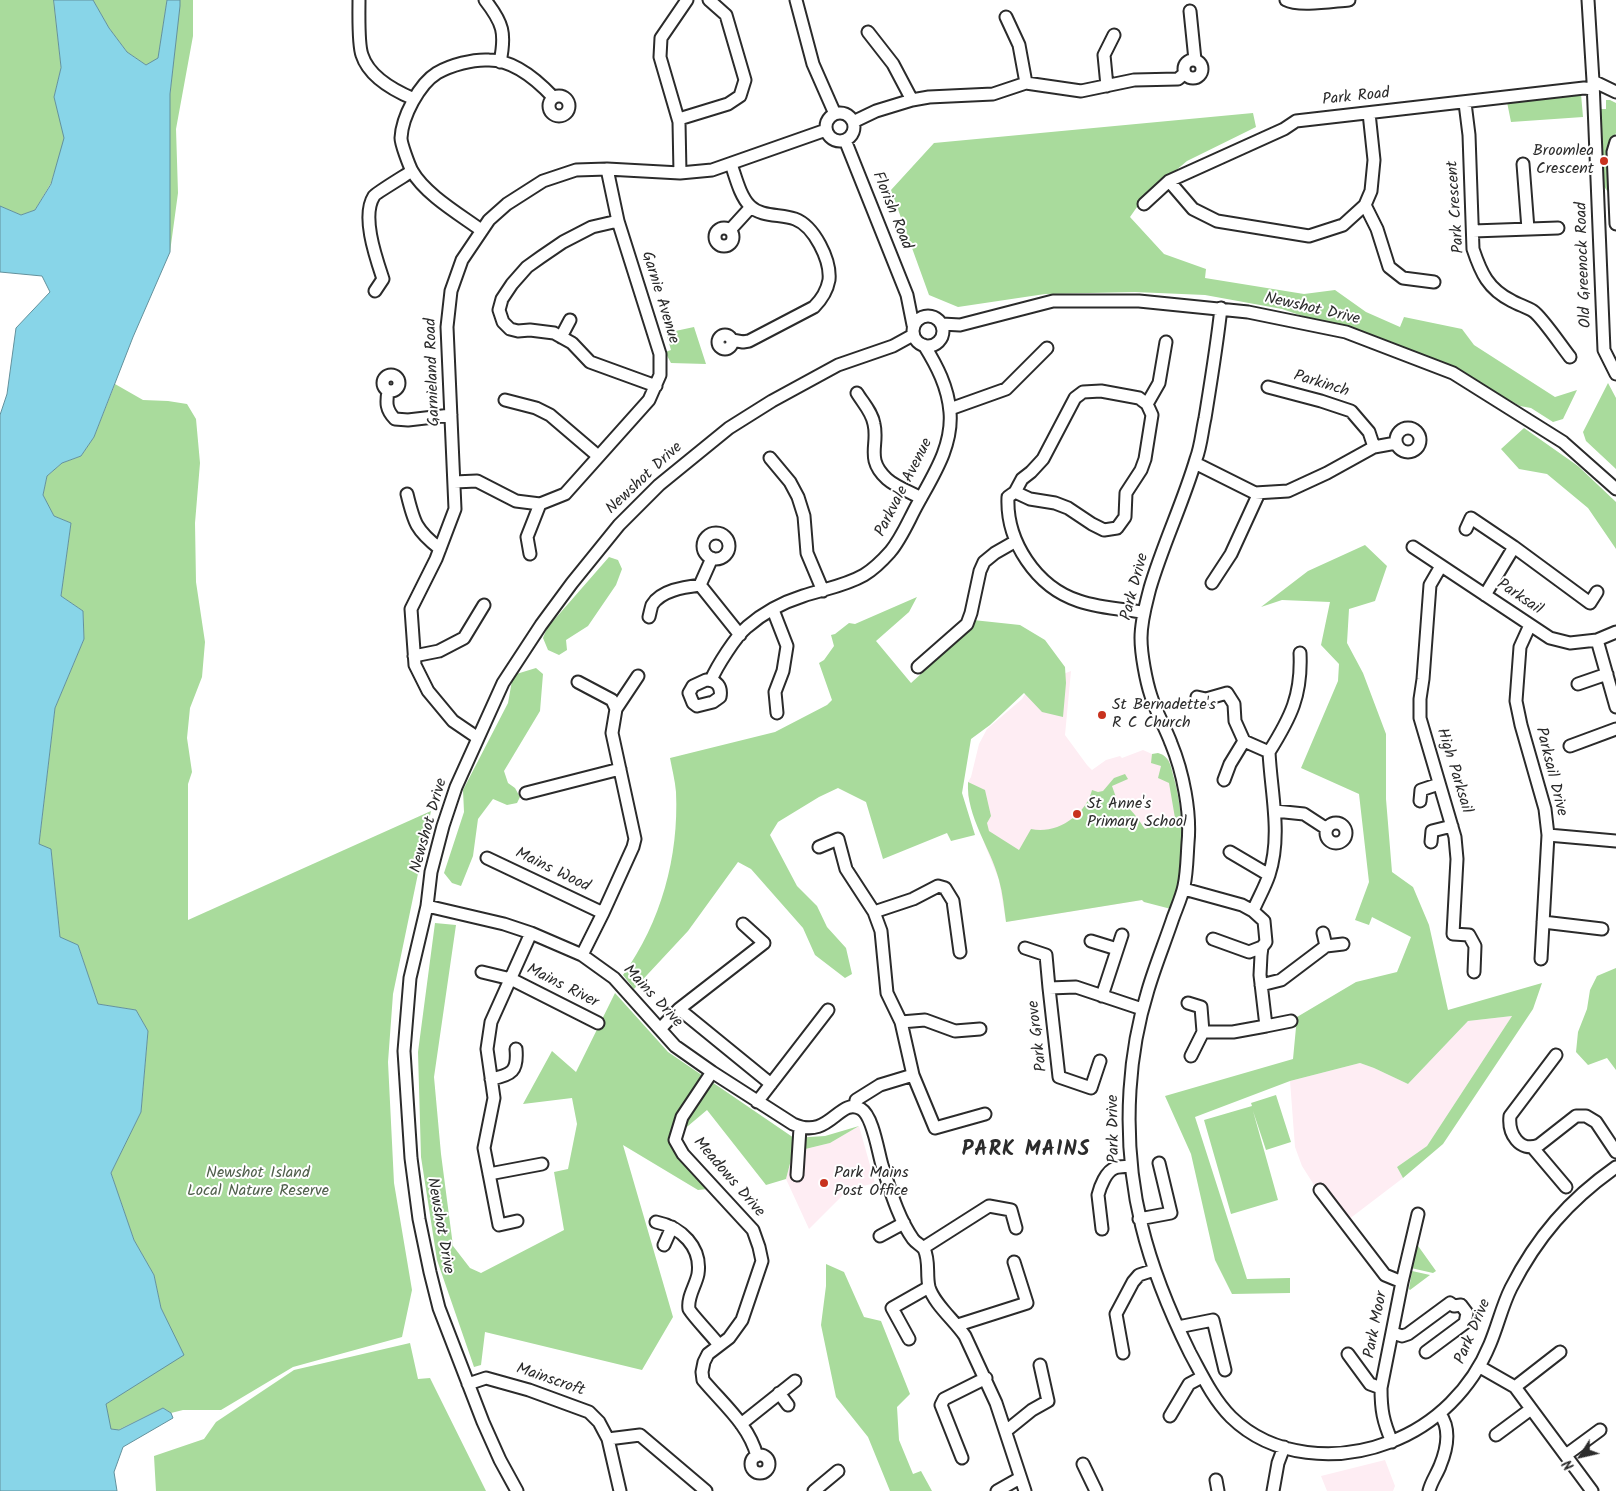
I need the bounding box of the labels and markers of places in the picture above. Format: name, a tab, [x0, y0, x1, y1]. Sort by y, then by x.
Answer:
place label: Broomlea Crescent	[1533, 142, 1594, 180]
marker: Broomlea Crescent	[1598, 155, 1610, 167]
place label: St Bernadette's R C Church	[1112, 696, 1216, 734]
marker: St Bernadette's R C Church	[1096, 709, 1108, 721]
place label: St Anne's Primary School	[1087, 795, 1187, 833]
marker: St Anne's Primary School	[1071, 808, 1083, 820]
place label: Park Mains Post Office	[834, 1164, 909, 1202]
marker: Park Mains Post Office	[818, 1177, 830, 1189]

